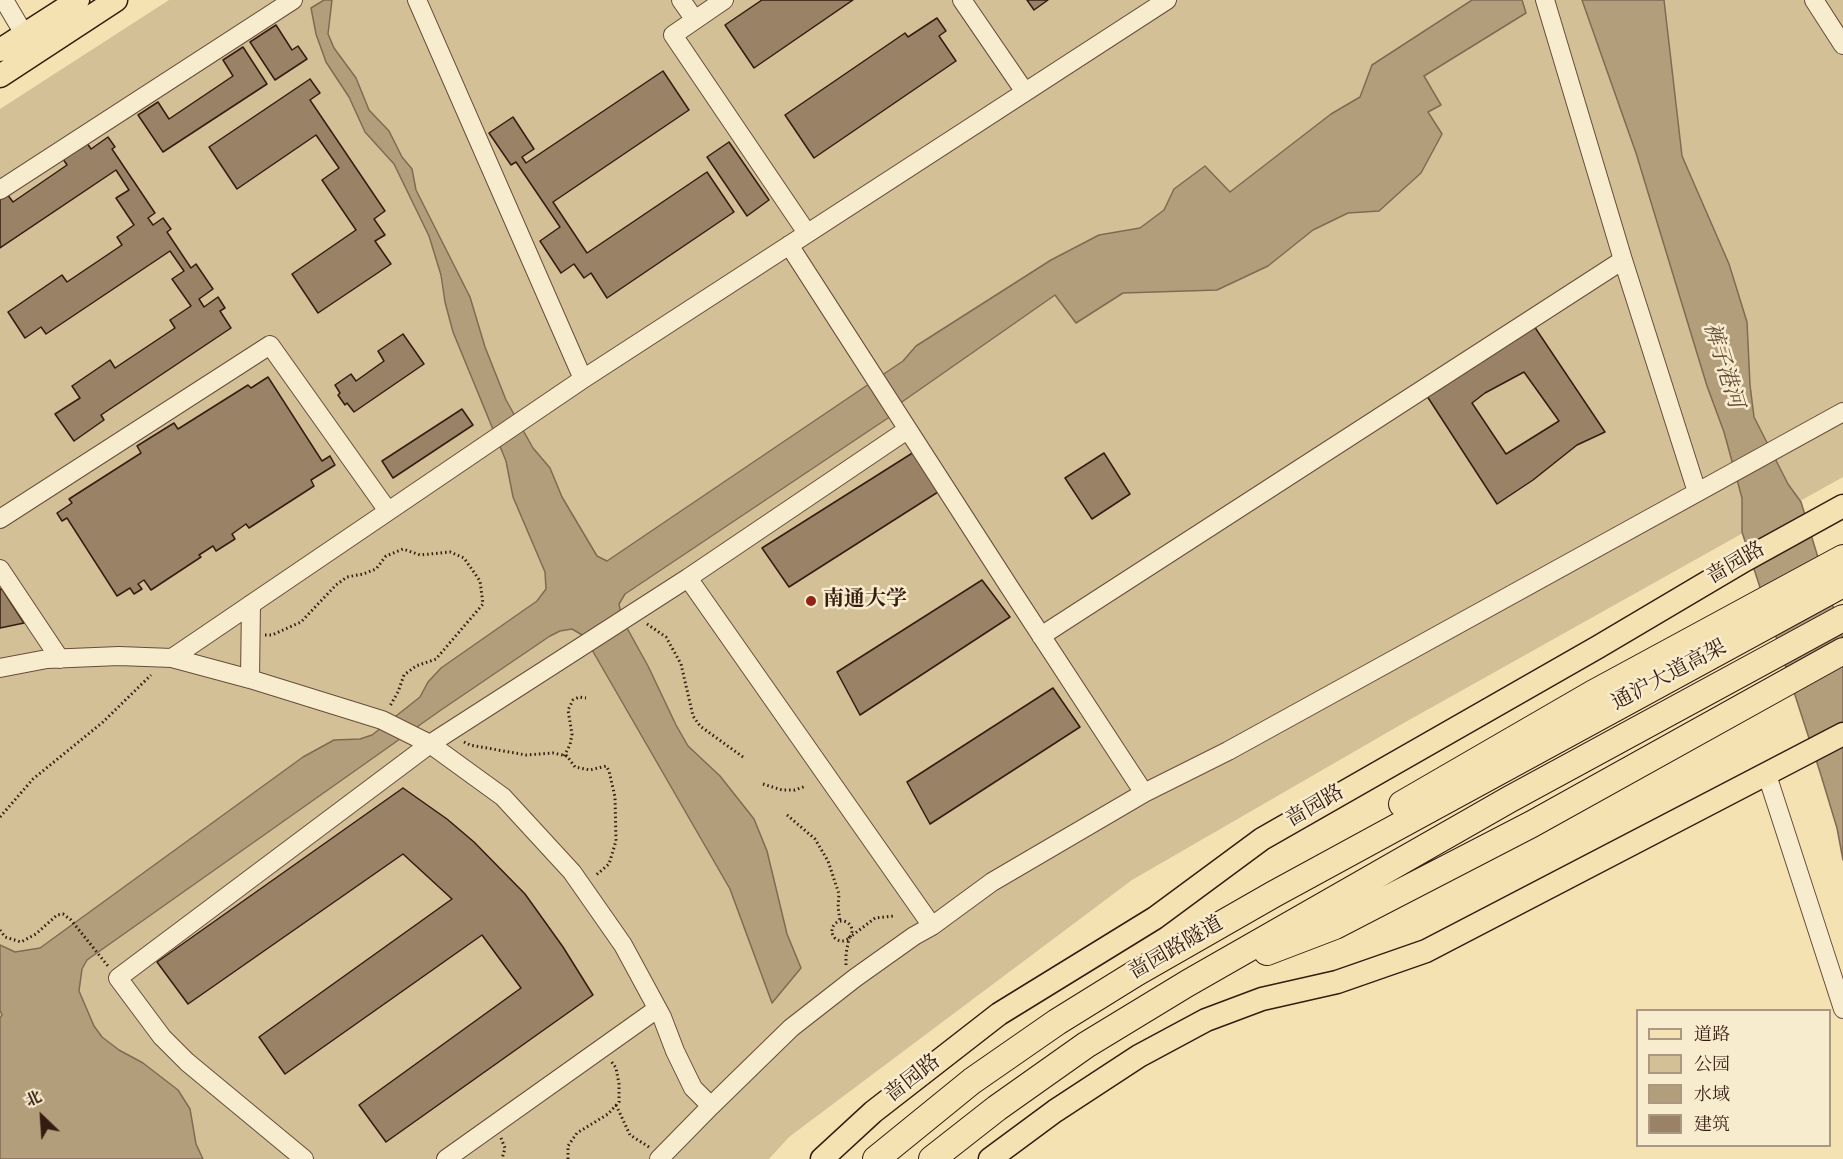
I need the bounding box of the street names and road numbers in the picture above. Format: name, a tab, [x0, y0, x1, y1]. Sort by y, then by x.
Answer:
street label: 啬园路	[1703, 538, 1771, 592]
street label: 通沪大道高架	[1608, 636, 1732, 718]
street label: 啬园路	[1282, 781, 1350, 835]
street label: 啬园路隧道	[1125, 913, 1229, 987]
street label: 啬园路	[881, 1051, 947, 1109]

